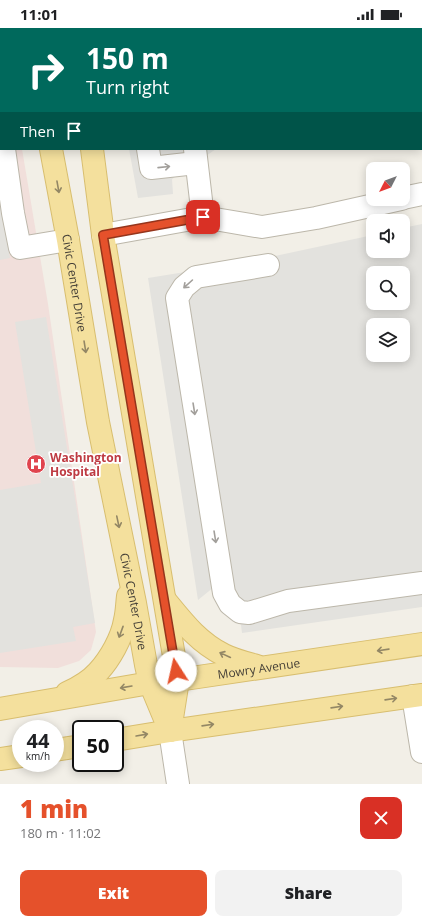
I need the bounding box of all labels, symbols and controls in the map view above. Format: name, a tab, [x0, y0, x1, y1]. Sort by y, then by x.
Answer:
text: 11:01	[20, 4, 59, 24]
text: 150 m	[86, 39, 169, 77]
icon: right	[20, 44, 72, 96]
text: Turn right	[86, 75, 169, 99]
icon: arrive	[63, 120, 85, 142]
text: Then	[20, 121, 55, 141]
north arrow	[366, 162, 410, 206]
map controls	[366, 162, 410, 362]
one-way arrow	[157, 163, 170, 170]
one-way arrow	[54, 180, 62, 193]
pin	[186, 200, 220, 234]
icon: arrive	[192, 206, 214, 228]
button: sound	[366, 214, 410, 258]
street label: Civic Center Drive	[59, 233, 92, 333]
button: search	[366, 266, 410, 310]
one-way arrow	[183, 280, 193, 289]
button: layers	[366, 318, 410, 362]
one-way arrow	[82, 340, 90, 353]
one-way arrow	[190, 402, 198, 415]
place label: Washington Hospital	[50, 449, 122, 480]
hospital icon: Washington Hospital	[25, 453, 47, 475]
one-way arrow	[115, 515, 123, 528]
one-way arrow	[211, 530, 219, 543]
street label: Civic Center Drive	[116, 551, 152, 652]
one-way arrow	[117, 626, 124, 639]
one-way arrow	[377, 646, 390, 654]
position arrow	[155, 650, 197, 692]
one-way arrow	[219, 651, 231, 658]
street label: Mowry Avenue	[216, 654, 301, 683]
one-way arrow	[120, 683, 133, 691]
one-way arrow	[384, 695, 397, 703]
one-way arrow	[330, 703, 343, 711]
speed limit sign: 50	[72, 720, 124, 772]
one-way arrow	[201, 721, 214, 729]
text: 44	[27, 727, 49, 754]
one-way arrow	[135, 731, 148, 739]
text: km/h	[26, 749, 50, 763]
text: 1 min	[20, 792, 88, 825]
button: close	[360, 797, 402, 839]
text: 180 m · 11:02	[20, 824, 101, 842]
button: Exit	[20, 870, 207, 916]
button: Share	[215, 870, 402, 916]

